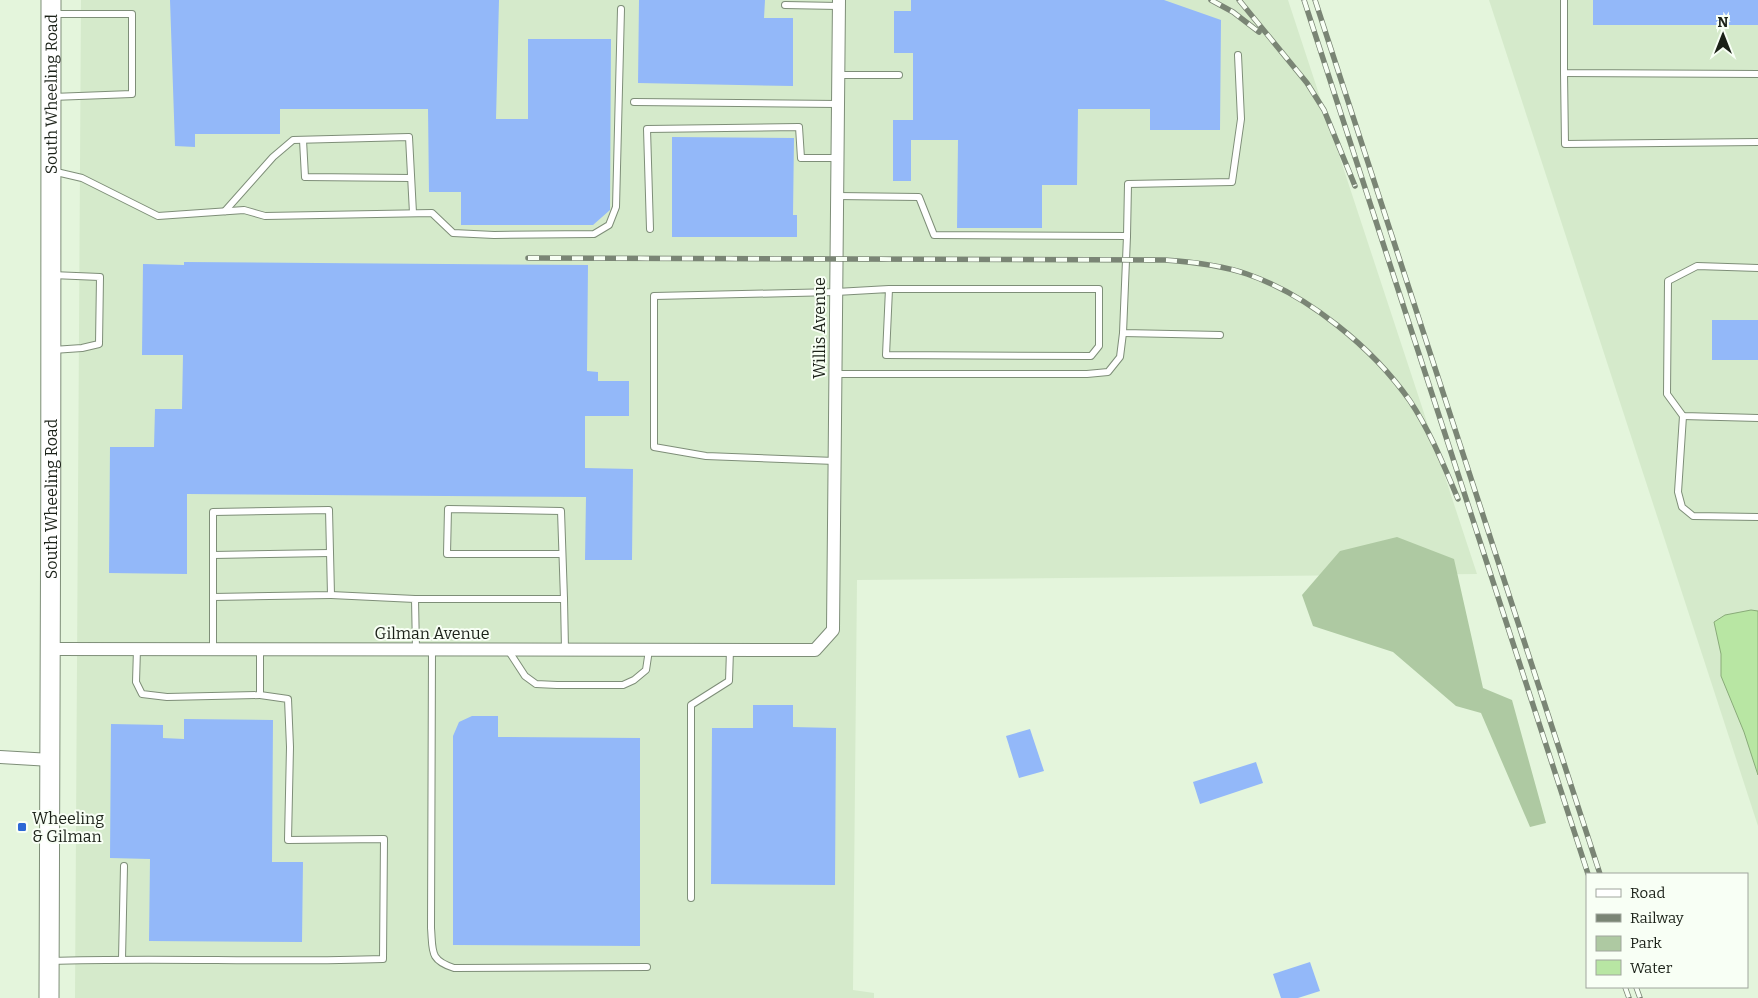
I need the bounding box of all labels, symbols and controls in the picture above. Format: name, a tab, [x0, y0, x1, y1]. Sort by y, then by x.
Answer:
north arrow	[1698, 10, 1748, 60]
street label: South Wheeling Road	[42, 13, 61, 174]
text: N	[1718, 14, 1729, 31]
street label: Willis Avenue	[810, 277, 829, 379]
street label: South Wheeling Road	[42, 418, 61, 579]
street label: Gilman Avenue	[375, 624, 489, 643]
place label: Wheeling & Gilman	[32, 809, 104, 846]
marker: Wheeling & Gilman	[16, 821, 28, 833]
legend	[1586, 873, 1748, 988]
text: Road	[1630, 884, 1665, 902]
text: Railway	[1630, 909, 1684, 927]
text: Park	[1630, 934, 1662, 952]
text: Water	[1630, 959, 1673, 977]

